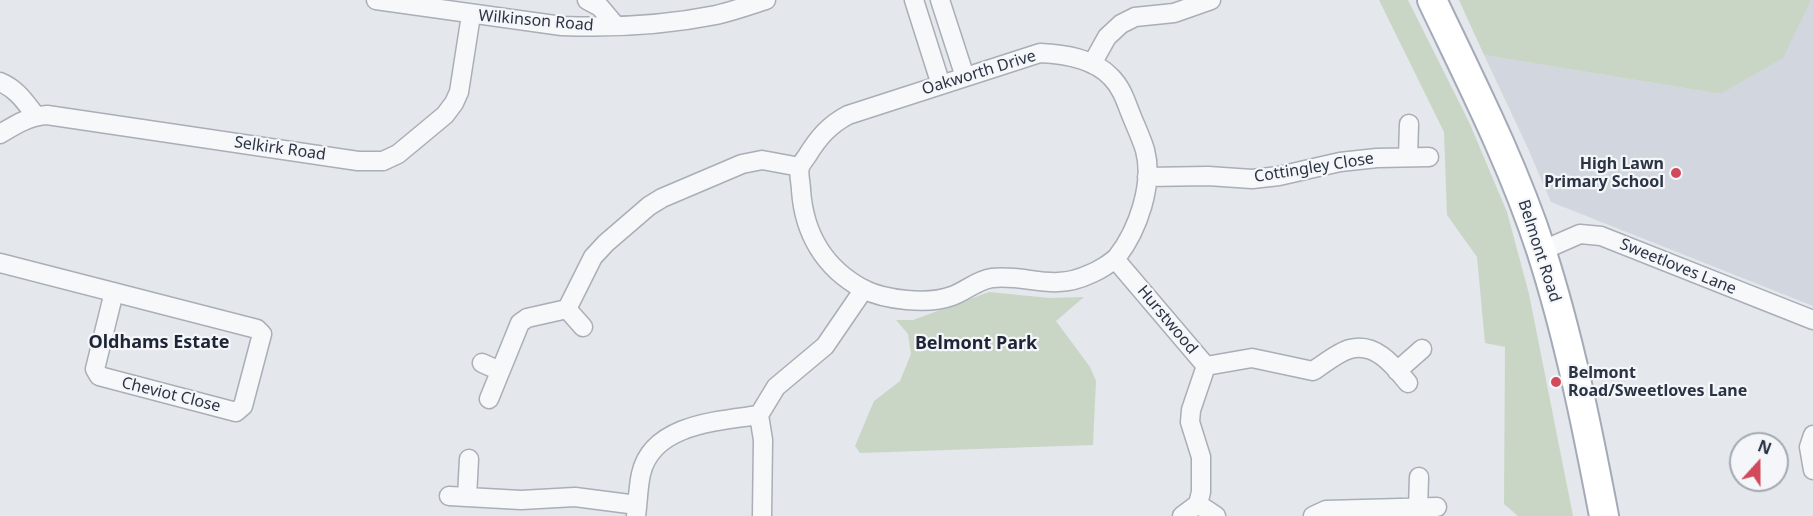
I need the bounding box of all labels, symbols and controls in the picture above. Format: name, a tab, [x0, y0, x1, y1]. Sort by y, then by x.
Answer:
street label: Wilkinson Road	[478, 6, 594, 36]
street label: Oakworth Drive	[920, 47, 1038, 99]
street label: Selkirk Road	[233, 133, 327, 165]
street label: Cottingley Close	[1253, 149, 1375, 187]
place label: High Lawn Primary School	[1544, 154, 1664, 192]
marker: High Lawn Primary School	[1669, 166, 1683, 180]
street label: Belmont Road	[1513, 197, 1565, 305]
street label: Sweetloves Lane	[1617, 235, 1739, 299]
street label: Hurstwood	[1133, 282, 1201, 358]
district label: Oldhams Estate	[89, 332, 229, 354]
district label: Belmont Park	[915, 333, 1037, 355]
place label: Belmont Road/Sweetloves Lane	[1568, 363, 1747, 401]
street label: Cheviot Close	[120, 373, 222, 417]
marker: Belmont Road/Sweetloves Lane	[1549, 375, 1563, 389]
north arrow	[1729, 432, 1789, 492]
text: N	[1755, 434, 1775, 460]

